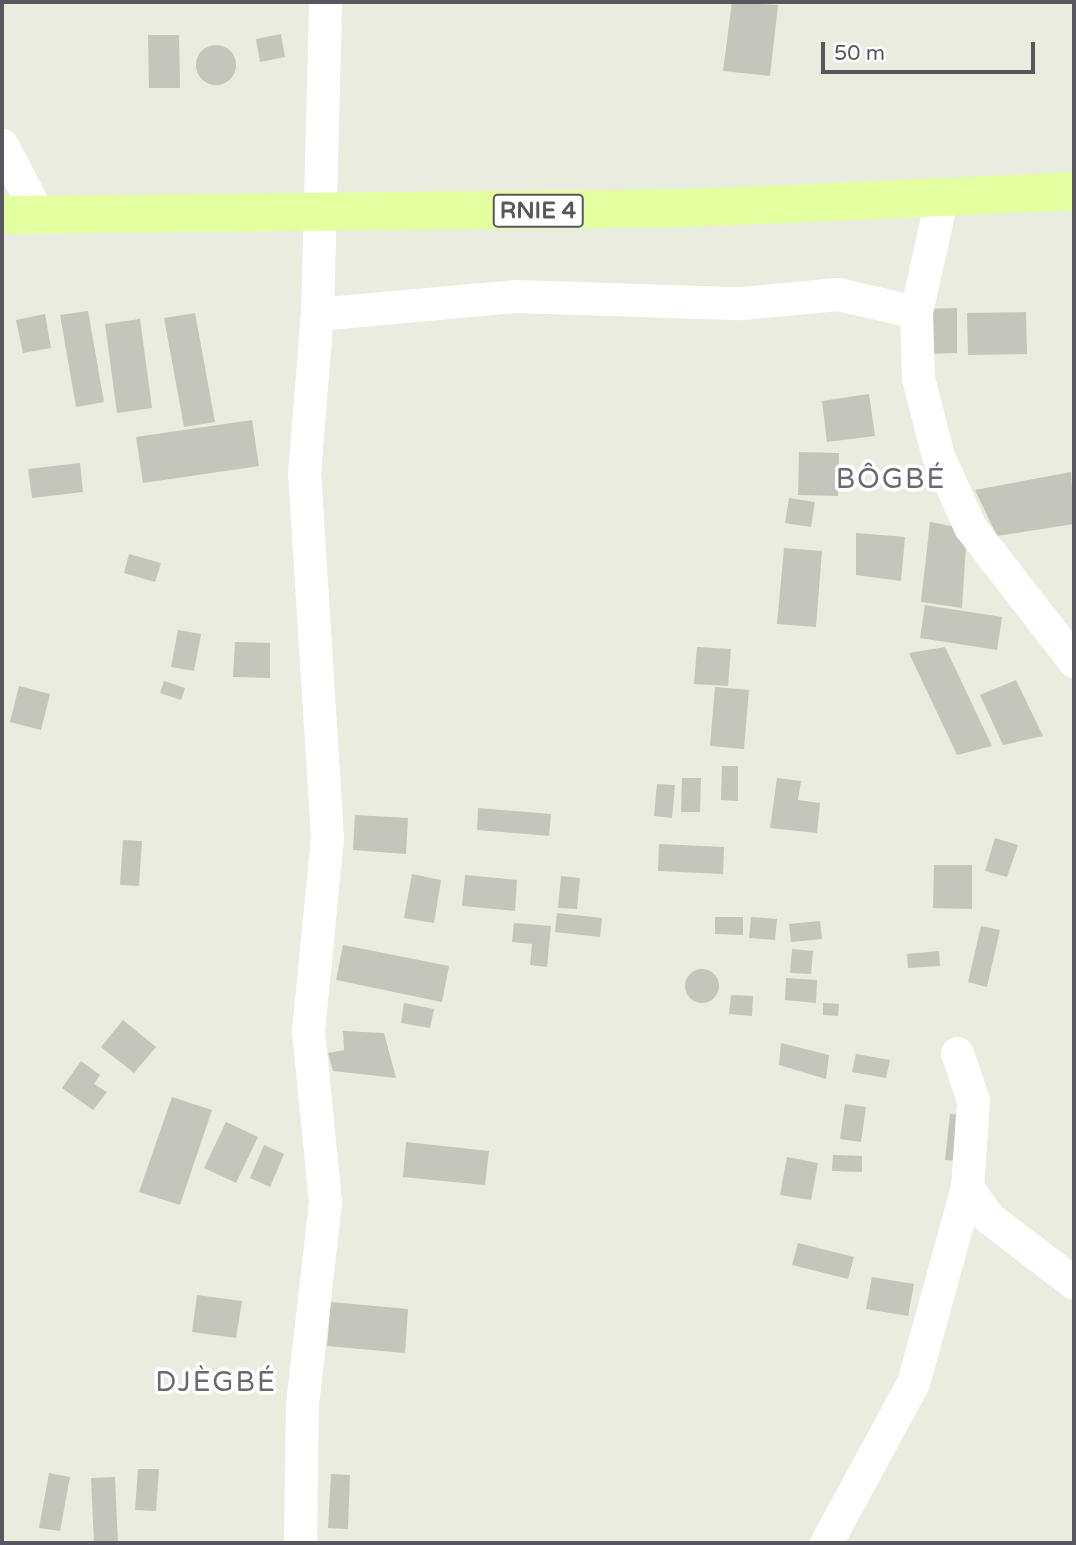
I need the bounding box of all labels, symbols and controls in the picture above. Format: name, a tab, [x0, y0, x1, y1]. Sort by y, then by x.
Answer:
scale bar	[824, 28, 1038, 72]
text: 50 m	[834, 41, 885, 66]
road number: RNIE 4	[492, 192, 584, 230]
district label: BÔGBÉ	[836, 462, 946, 496]
district label: DJÈGBÉ	[156, 1365, 276, 1399]

